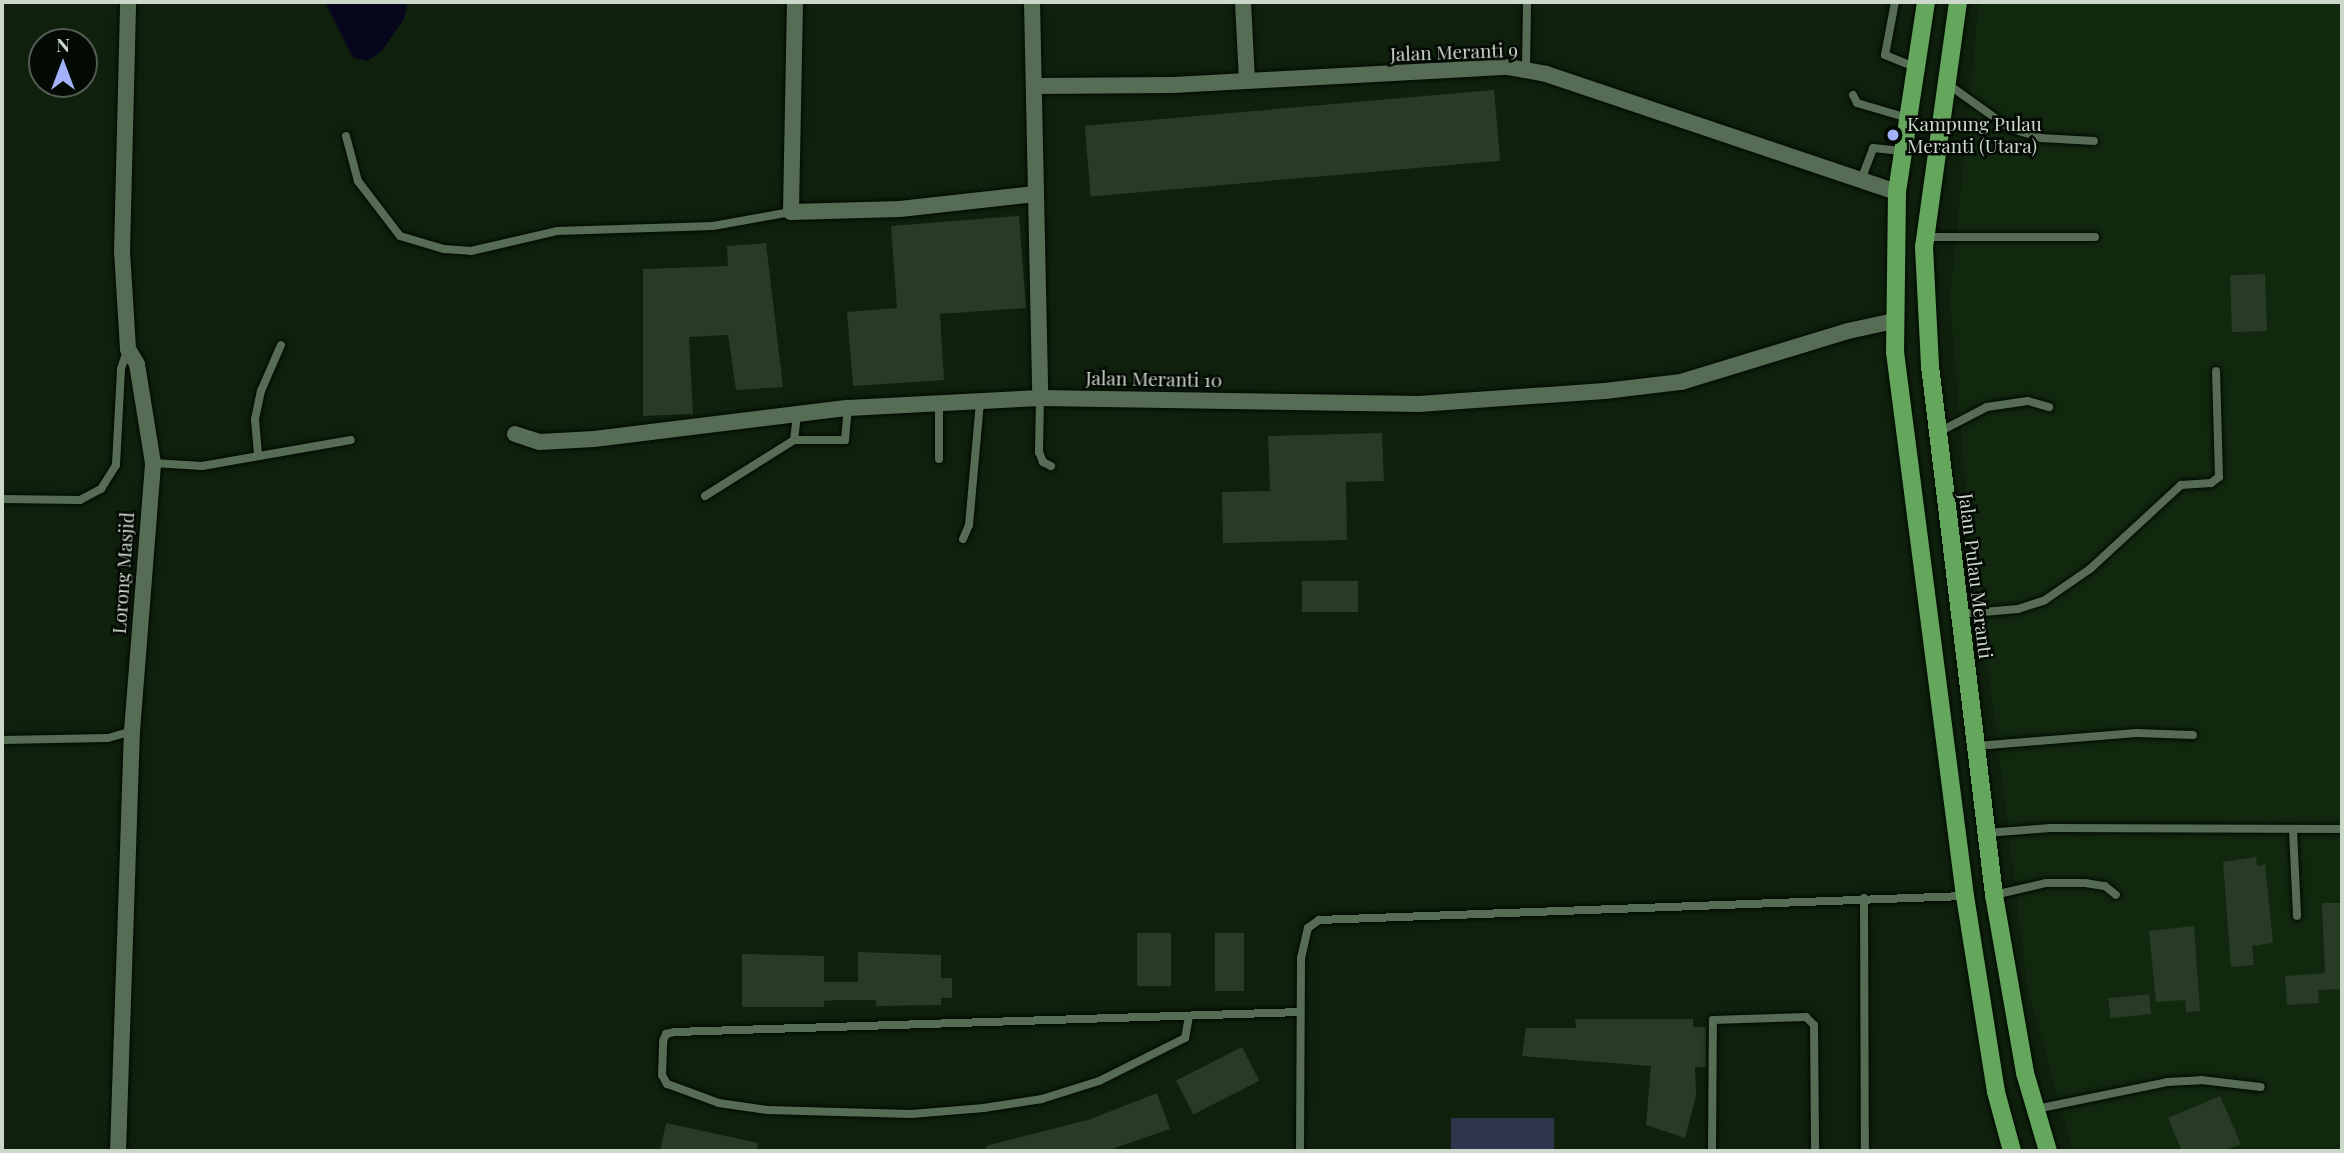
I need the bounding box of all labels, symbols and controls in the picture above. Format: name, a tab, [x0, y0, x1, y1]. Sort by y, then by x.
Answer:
north arrow	[28, 28, 98, 98]
text: N	[56, 31, 70, 57]
street label: Jalan Meranti 9	[1390, 38, 1518, 66]
place label: Kampung Pulau Meranti (Utara)	[1907, 113, 2042, 157]
marker: Kampung Pulau Meranti (Utara)	[1885, 127, 1901, 143]
street label: Jalan Meranti 10	[1085, 366, 1223, 392]
street label: Jalan Pulau Meranti	[1955, 492, 1997, 660]
street label: Lorong Masjid	[107, 511, 139, 635]

